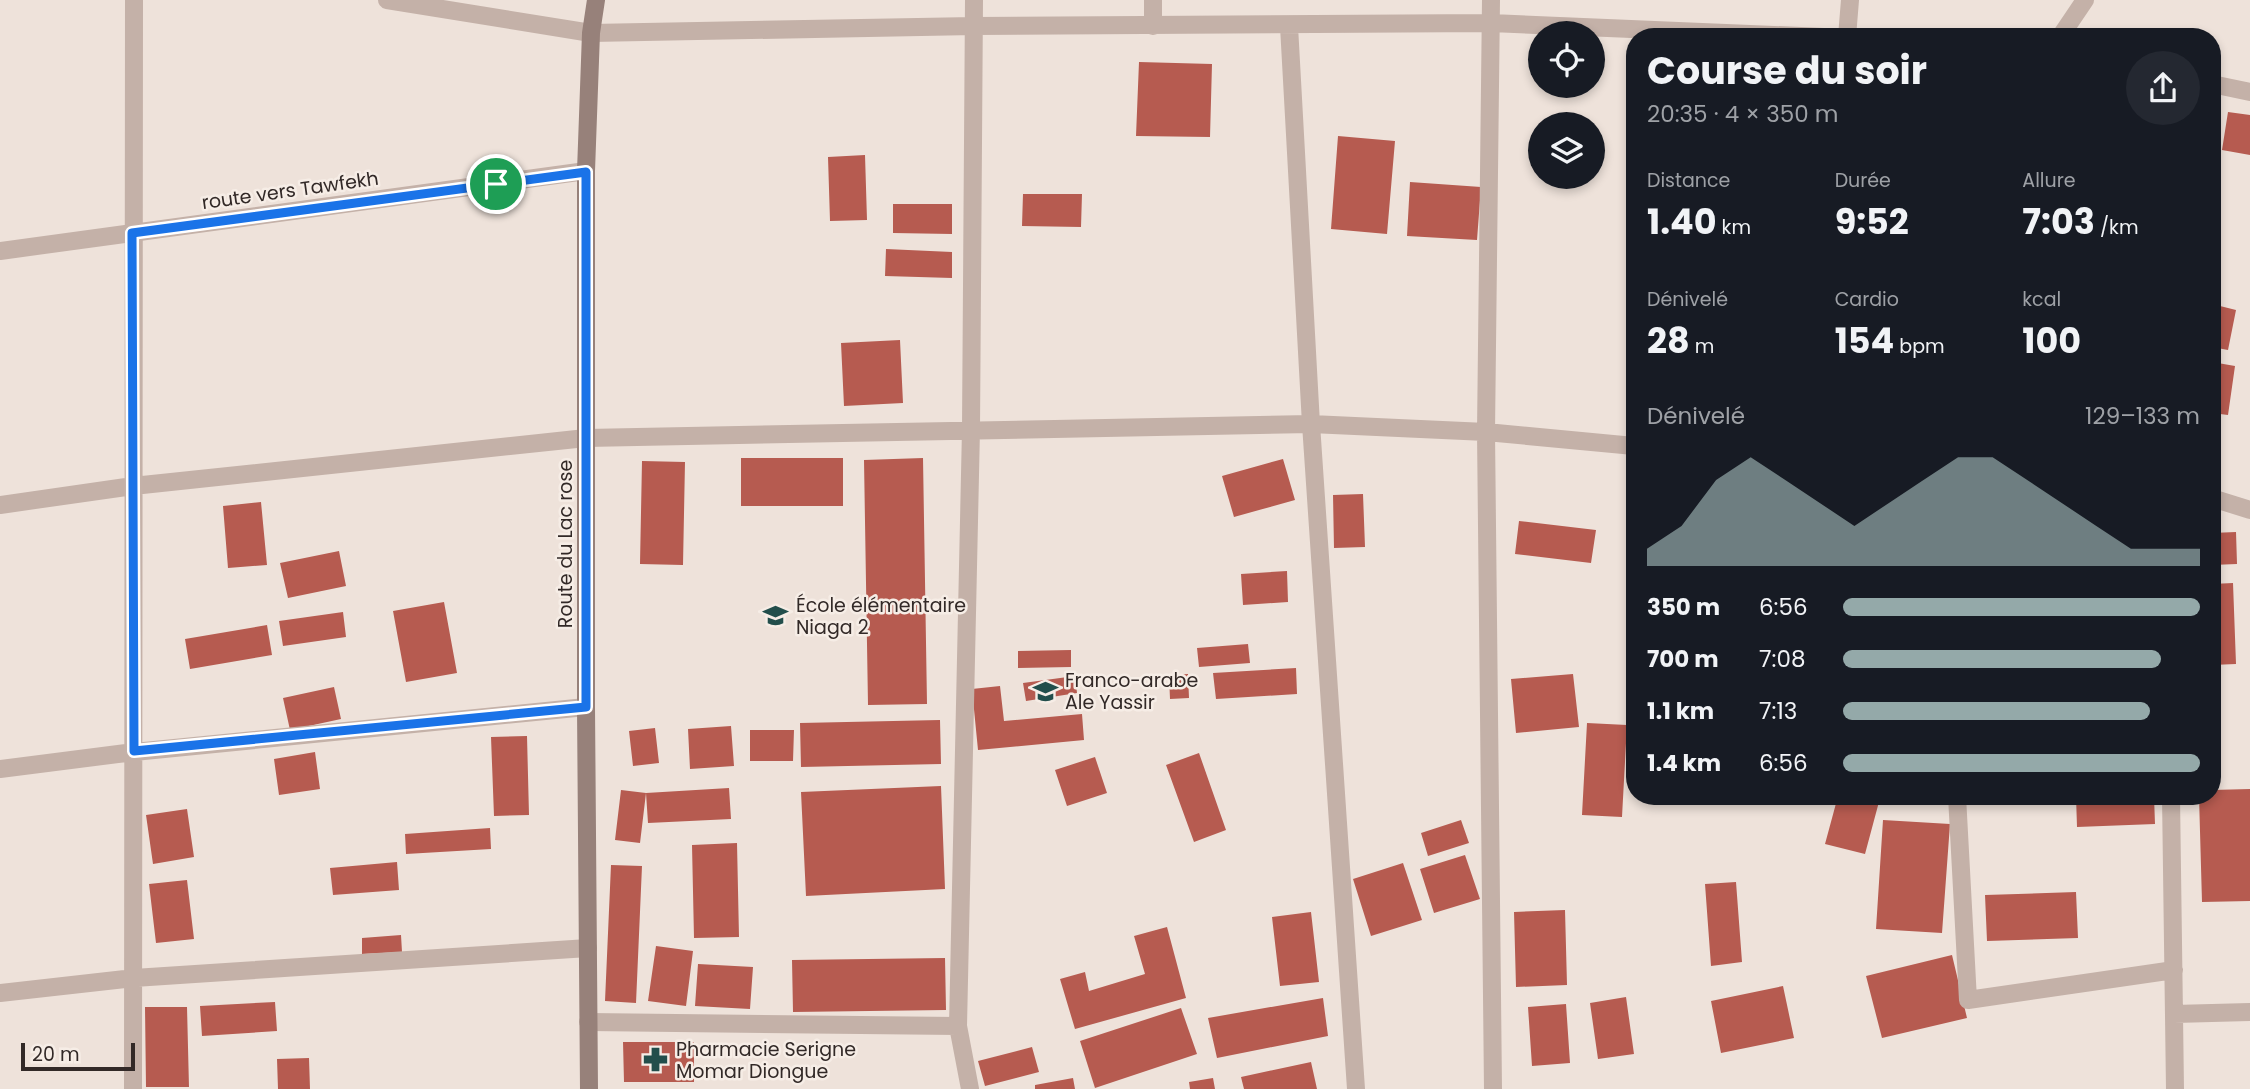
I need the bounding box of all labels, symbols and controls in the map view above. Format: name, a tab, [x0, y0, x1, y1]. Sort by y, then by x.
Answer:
map controls	[1528, 21, 1605, 189]
button: locate	[1528, 21, 1605, 98]
text: Course du soir	[1647, 44, 1927, 97]
button: share	[2126, 51, 2200, 125]
text: 20:35 · 4 × 350 m	[1647, 98, 1839, 130]
button: layers	[1528, 112, 1605, 189]
pin	[466, 154, 526, 214]
street label: route vers Tawfekh	[200, 165, 380, 216]
icon: arrive	[477, 165, 515, 203]
text: Distance	[1647, 167, 1730, 194]
text: Durée	[1835, 167, 1891, 194]
text: Allure	[2022, 167, 2076, 194]
text: 1.40	[1647, 197, 1717, 246]
text: 9:52	[1835, 197, 1909, 246]
text: 7:03	[2022, 197, 2095, 246]
text: km	[1717, 214, 1751, 241]
text: /km	[2095, 214, 2138, 241]
text: Dénivelé	[1647, 286, 1728, 313]
text: Cardio	[1835, 286, 1899, 313]
text: kcal	[2022, 286, 2061, 313]
text: 28	[1647, 316, 1690, 365]
text: 154	[1835, 316, 1894, 365]
text: 100	[2022, 316, 2081, 365]
text: m	[1690, 333, 1714, 360]
text: bpm	[1894, 333, 1945, 360]
text: Dénivelé	[1647, 400, 1745, 432]
text: 129–133 m	[2085, 400, 2200, 432]
street label: Route du Lac rose	[552, 460, 579, 628]
text: 350 m	[1647, 591, 1720, 623]
text: 6:56	[1759, 591, 1808, 623]
place label: École élémentaire Niaga 2	[796, 592, 966, 641]
school or university icon: École élémentaire Niaga 2	[762, 602, 790, 630]
text: 700 m	[1647, 643, 1719, 675]
text: 7:08	[1759, 643, 1805, 675]
place label: Franco-arabe Ale Yassir	[1065, 667, 1198, 716]
school or university icon: Franco-arabe Ale Yassir	[1031, 677, 1059, 705]
text: 1.1 km	[1647, 695, 1714, 727]
text: 7:13	[1759, 695, 1797, 727]
text: 1.4 km	[1647, 747, 1721, 779]
text: 6:56	[1759, 747, 1808, 779]
place label: Pharmacie Serigne Momar Diongue	[676, 1036, 856, 1085]
scale bar	[21, 1040, 135, 1072]
text: 20 m	[32, 1041, 80, 1068]
pharmacy icon: Pharmacie Serigne Momar Diongue	[642, 1046, 670, 1074]

